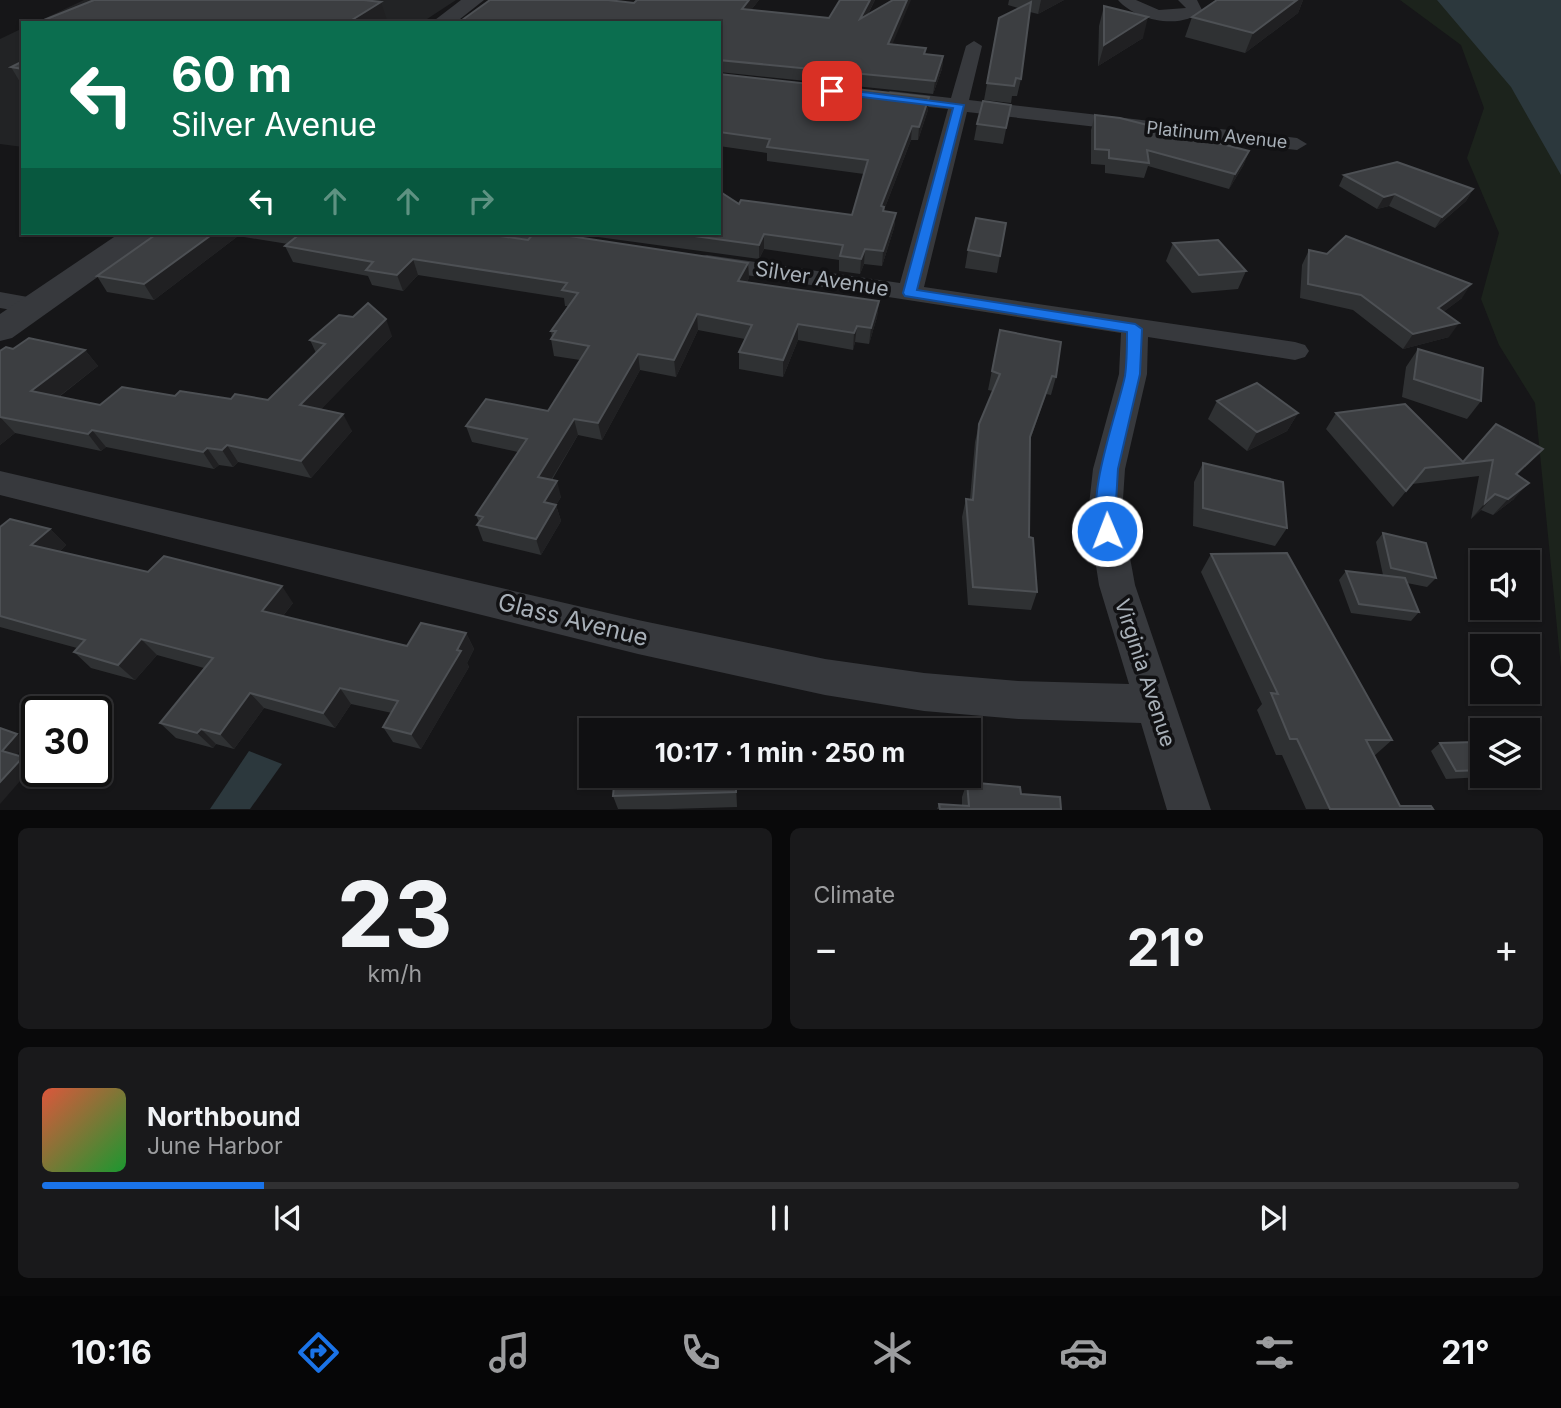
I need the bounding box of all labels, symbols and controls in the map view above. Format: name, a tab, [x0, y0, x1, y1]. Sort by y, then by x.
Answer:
text: 60 m	[171, 45, 292, 104]
icon: left	[56, 49, 147, 140]
pin	[802, 61, 862, 121]
icon: arrive	[813, 72, 851, 110]
text: Silver Avenue	[171, 105, 377, 144]
street label: Platinum Avenue	[1146, 117, 1289, 152]
icon: left	[243, 182, 281, 220]
icon: ahead	[316, 182, 354, 220]
icon: ahead	[389, 182, 427, 220]
icon: right	[462, 182, 500, 220]
street label: Silver Avenue	[753, 256, 891, 301]
position arrow	[1070, 494, 1144, 568]
map controls	[1470, 550, 1540, 788]
button: sound	[1470, 550, 1540, 620]
street label: Glass Avenue	[495, 587, 651, 652]
street label: Virginia Avenue	[1110, 596, 1181, 750]
button: search	[1470, 634, 1540, 704]
speed limit sign: 30	[21, 696, 112, 787]
button: layers	[1470, 718, 1540, 788]
text: 10:17 · 1 min · 250 m	[655, 737, 905, 768]
text: 23	[337, 859, 453, 969]
text: Climate	[814, 881, 895, 909]
text: 21°	[1127, 916, 1206, 979]
text: −	[814, 925, 839, 971]
text: +	[1494, 925, 1519, 971]
text: km/h	[367, 960, 422, 988]
text: Northbound	[147, 1101, 301, 1132]
text: June Harbor	[147, 1132, 283, 1160]
icon: previous	[269, 1199, 307, 1237]
icon: pause	[761, 1199, 799, 1237]
icon: next	[1254, 1199, 1292, 1237]
icon: directions	[294, 1328, 343, 1377]
icon: music	[485, 1328, 534, 1377]
icon: phone	[676, 1328, 725, 1377]
icon: climate	[868, 1328, 917, 1377]
icon: car	[1059, 1328, 1108, 1377]
icon: filters	[1250, 1328, 1299, 1377]
text: 10:16	[71, 1333, 152, 1372]
text: 21°	[1441, 1333, 1490, 1372]

